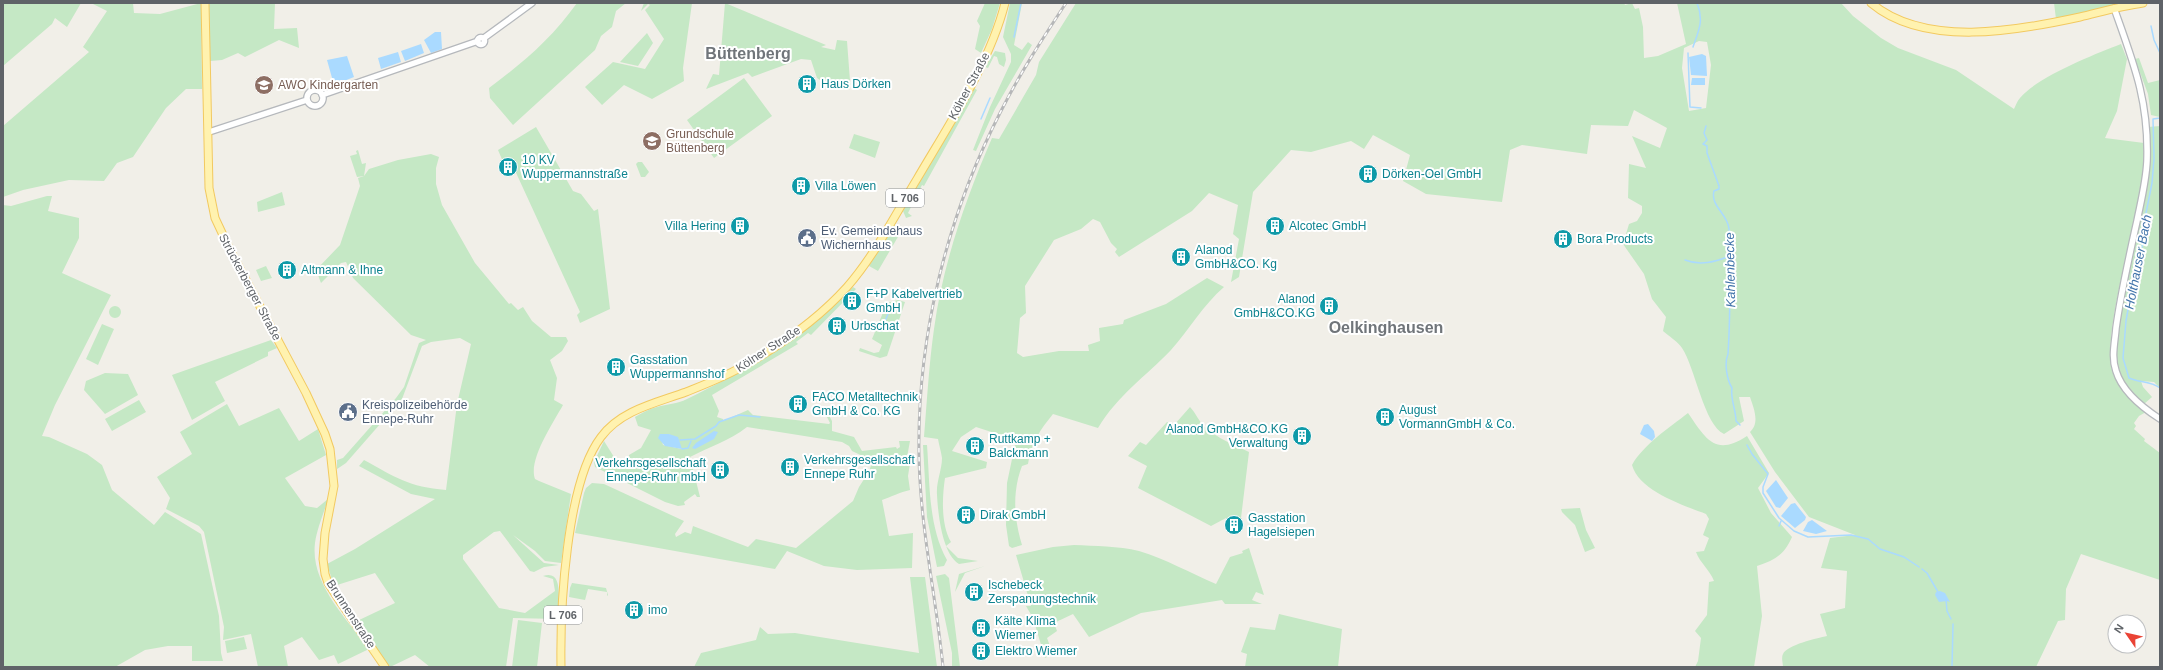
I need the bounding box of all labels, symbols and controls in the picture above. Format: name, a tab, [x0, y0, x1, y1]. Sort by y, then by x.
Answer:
district label: Büttenberg	[705, 45, 791, 62]
street label: Kölner Straße	[945, 50, 993, 122]
building icon: Haus Dörken	[796, 73, 818, 95]
school or university icon: AWO Kindergarten	[253, 74, 275, 96]
place label: Haus Dörken	[821, 77, 891, 91]
place label: AWO Kindergarten	[278, 78, 378, 92]
place label: Grundschule Büttenberg	[666, 127, 734, 155]
school or university icon: Grundschule Büttenberg	[641, 130, 663, 152]
place label: 10 KV Wuppermannstraße	[522, 153, 628, 181]
building icon: 10 KV Wuppermannstraße	[497, 156, 519, 178]
building icon: Dörken-Oel GmbH	[1357, 163, 1379, 185]
place label: Dörken-Oel GmbH	[1382, 167, 1481, 181]
building icon: Villa Löwen	[790, 175, 812, 197]
place label: Villa Löwen	[815, 179, 876, 193]
road number: L 706	[886, 189, 924, 207]
water label: Holthauser Bach	[2121, 213, 2155, 311]
building icon: Villa Hering	[729, 215, 751, 237]
building icon: Alcotec GmbH	[1264, 215, 1286, 237]
place label: Villa Hering	[665, 219, 726, 233]
place label: Alcotec GmbH	[1289, 219, 1366, 233]
place label: Ev. Gemeindehaus Wichernhaus	[821, 224, 922, 252]
public building icon: Ev. Gemeindehaus Wichernhaus	[796, 227, 818, 249]
building icon: Bora Products	[1552, 228, 1574, 250]
street label: Strückerberger Straße	[216, 231, 284, 343]
place label: Bora Products	[1577, 232, 1653, 246]
water label: Kahlenbecke	[1722, 232, 1738, 308]
place label: Alanod GmbH&CO. Kg	[1195, 243, 1277, 271]
building icon: Alanod GmbH&CO. Kg	[1170, 246, 1192, 268]
building icon: Altmann & Ihne	[276, 259, 298, 281]
place label: Altmann & Ihne	[301, 263, 383, 277]
place label: F+P Kabelvertrieb GmbH	[866, 287, 962, 315]
building icon: F+P Kabelvertrieb GmbH	[841, 290, 863, 312]
place label: Alanod GmbH&CO.KG	[1234, 292, 1315, 320]
building icon: Alanod GmbH&CO.KG	[1318, 295, 1340, 317]
building icon: Urbschat	[826, 315, 848, 337]
place label: Urbschat	[851, 319, 900, 333]
district label: Oelkinghausen	[1329, 319, 1443, 336]
street label: Kölner Straße	[733, 323, 803, 375]
place label: Gasstation Wuppermannshof	[630, 353, 725, 381]
building icon: Gasstation Wuppermannshof	[605, 356, 627, 378]
place label: FACO Metalltechnik GmbH & Co. KG	[812, 390, 919, 418]
building icon: FACO Metalltechnik GmbH & Co. KG	[787, 393, 809, 415]
place label: Kreispolizeibehörde Ennepe-Ruhr	[362, 398, 468, 426]
public building icon: Kreispolizeibehörde Ennepe-Ruhr	[337, 401, 359, 423]
place label: August VormannGmbH & Co.	[1399, 403, 1515, 431]
building icon: August VormannGmbH & Co.	[1374, 406, 1396, 428]
place label: Alanod GmbH&CO.KG Verwaltung	[1166, 422, 1288, 450]
building icon: Alanod GmbH&CO.KG Verwaltung	[1291, 425, 1313, 447]
place label: Ruttkamp + Balckmann	[989, 432, 1051, 460]
building icon: Ruttkamp + Balckmann	[964, 435, 986, 457]
place label: Verkehrsgesellschaft Ennepe Ruhr	[804, 453, 915, 481]
place label: Verkehrsgesellschaft Ennepe-Ruhr mbH	[595, 456, 707, 484]
building icon: Verkehrsgesellschaft Ennepe Ruhr	[779, 456, 801, 478]
building icon: Verkehrsgesellschaft Ennepe-Ruhr mbH	[709, 459, 731, 481]
building icon: Dirak GmbH	[955, 504, 977, 526]
place label: Dirak GmbH	[980, 508, 1046, 522]
place label: Gasstation Hagelsiepen	[1248, 511, 1315, 539]
building icon: Gasstation Hagelsiepen	[1223, 514, 1245, 536]
street label: Brunnenstraße	[324, 577, 379, 651]
place label: Ischebeck Zerspanungstechnik	[988, 578, 1097, 606]
building icon: Ischebeck Zerspanungstechnik	[963, 581, 985, 603]
building icon: imo	[623, 599, 645, 621]
place label: imo	[648, 603, 668, 617]
road number: L 706	[544, 606, 582, 624]
place label: Kälte Klima Wiemer	[995, 614, 1056, 642]
north arrow	[2107, 614, 2147, 654]
building icon: Kälte Klima Wiemer	[970, 617, 992, 639]
text: N	[2112, 622, 2126, 635]
building icon: Elektro Wiemer	[970, 640, 992, 662]
place label: Elektro Wiemer	[995, 644, 1077, 658]

